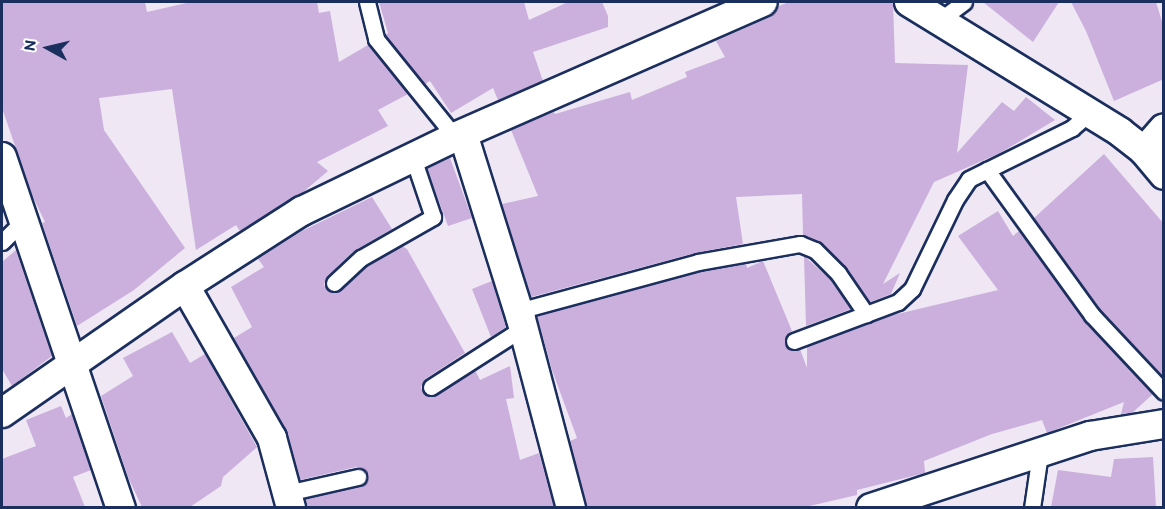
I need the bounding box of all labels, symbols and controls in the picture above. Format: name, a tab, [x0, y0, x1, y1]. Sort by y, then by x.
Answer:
north arrow	[18, 18, 78, 78]
text: N	[20, 39, 40, 52]

